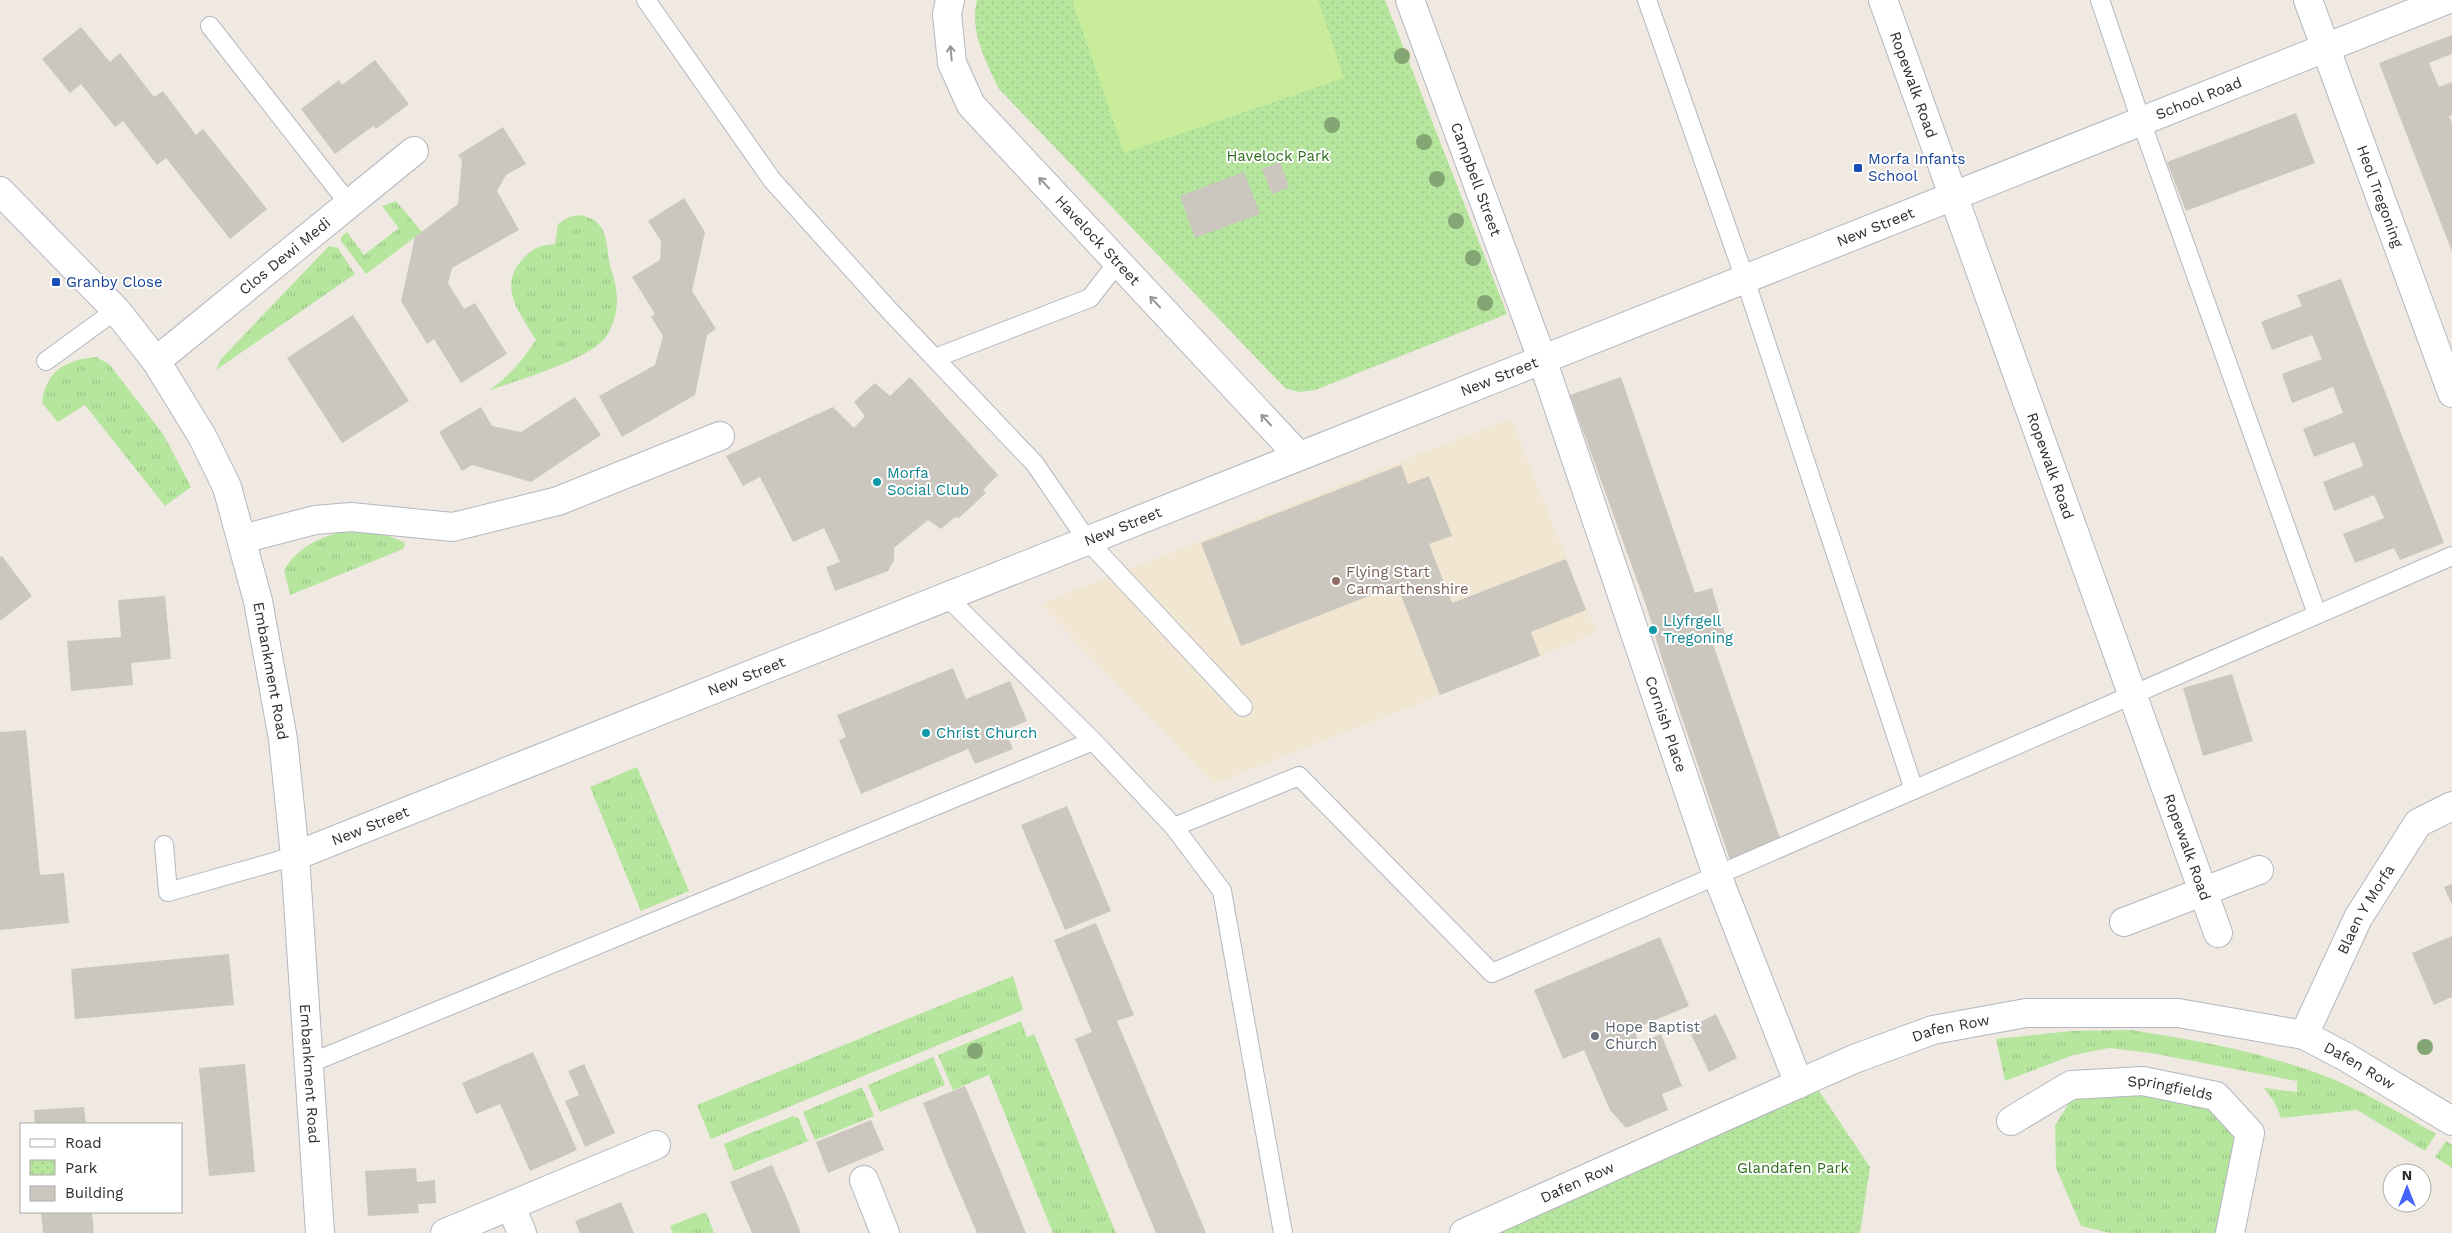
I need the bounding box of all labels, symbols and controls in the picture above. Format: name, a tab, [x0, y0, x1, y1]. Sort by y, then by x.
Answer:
street label: Ropewalk Road	[1886, 29, 1941, 140]
one-way arrow	[946, 46, 956, 62]
street label: School Road	[2153, 73, 2244, 124]
street label: Campbell Street	[1447, 120, 1505, 239]
street label: Heol Tregoning	[2353, 143, 2407, 250]
park label: Havelock Park	[1226, 147, 1330, 165]
place label: Morfa Infants School	[1868, 150, 1965, 185]
marker: Morfa Infants School	[1852, 162, 1864, 174]
one-way arrow	[1038, 177, 1050, 189]
street label: Havelock Street	[1051, 192, 1144, 290]
street label: New Street	[1834, 203, 1917, 251]
street label: Clos Dewi Medi	[235, 214, 334, 299]
place label: Granby Close	[66, 273, 163, 291]
marker: Granby Close	[50, 276, 62, 288]
one-way arrow	[1149, 296, 1161, 308]
street label: New Street	[1458, 353, 1541, 400]
street label: Ropewalk Road	[2023, 410, 2078, 522]
one-way arrow	[1260, 414, 1272, 427]
place label: Morfa Social Club	[887, 464, 969, 499]
marker: Morfa Social Club	[871, 476, 883, 488]
street label: New Street	[1081, 503, 1165, 550]
place label: Flying Start Carmarthenshire	[1346, 563, 1469, 598]
marker: Flying Start Carmarthenshire	[1330, 575, 1342, 587]
street label: Embankment Road	[249, 601, 292, 741]
place label: Llyfrgell Tregoning	[1663, 612, 1733, 647]
marker: Llyfrgell Tregoning	[1647, 624, 1659, 636]
street label: New Street	[705, 653, 789, 700]
street label: Cornish Place	[1641, 674, 1690, 774]
place label: Christ Church	[936, 724, 1037, 742]
marker: Christ Church	[920, 727, 932, 739]
street label: Ropewalk Road	[2160, 791, 2215, 903]
street label: New Street	[329, 802, 412, 850]
street label: Blaen Y Morfa	[2333, 861, 2399, 957]
street label: Embankment Road	[296, 1003, 323, 1144]
street label: Dafen Row	[1909, 1011, 1991, 1046]
place label: Hope Baptist Church	[1605, 1018, 1701, 1053]
marker: Hope Baptist Church	[1589, 1030, 1601, 1042]
street label: Dafen Row	[2321, 1038, 2399, 1094]
street label: Springfields	[2127, 1072, 2215, 1104]
legend	[20, 1123, 182, 1213]
text: Road	[65, 1134, 102, 1152]
street label: Dafen Row	[1537, 1158, 1617, 1207]
text: Park	[65, 1159, 98, 1177]
park label: Glandafen Park	[1737, 1159, 1850, 1177]
north arrow	[2382, 1163, 2432, 1213]
text: N	[2402, 1167, 2412, 1183]
text: Building	[65, 1184, 123, 1202]

